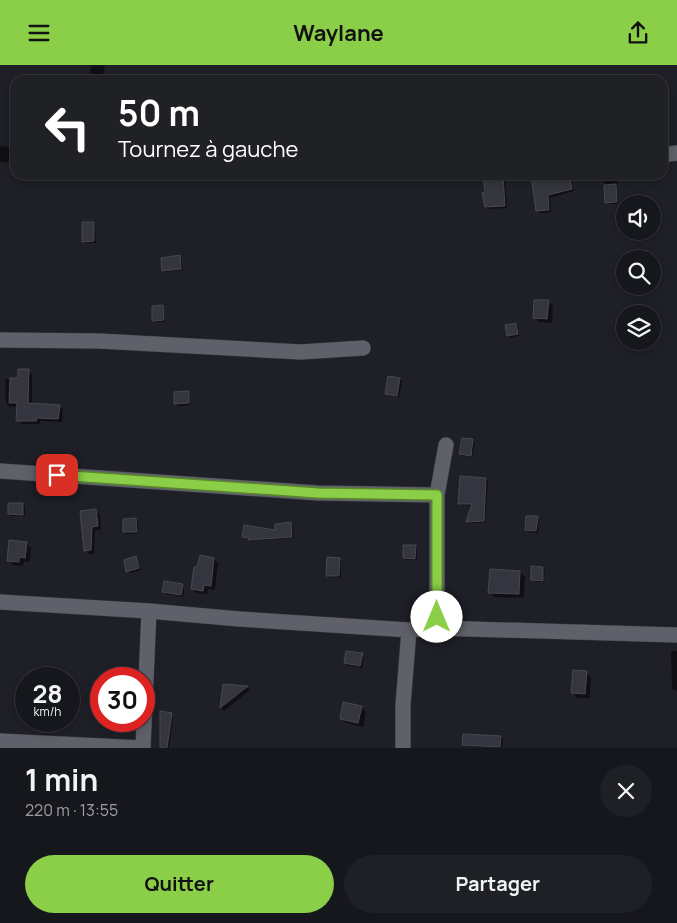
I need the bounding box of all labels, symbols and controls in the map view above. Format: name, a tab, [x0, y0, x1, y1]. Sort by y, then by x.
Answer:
text: Waylane	[293, 18, 384, 48]
icon: menu	[25, 19, 53, 47]
icon: share	[624, 19, 652, 47]
text: 50 m	[118, 89, 200, 137]
icon: left	[35, 95, 100, 160]
text: Tournez à gauche	[118, 134, 298, 164]
map controls	[616, 195, 661, 350]
button: sound	[616, 195, 661, 240]
button: search	[616, 250, 661, 295]
button: layers	[616, 305, 661, 350]
pin	[36, 454, 78, 496]
icon: arrive	[43, 461, 71, 489]
position arrow	[410, 590, 462, 642]
speed limit sign: 30	[90, 667, 155, 732]
text: 28	[32, 676, 63, 711]
text: km/h	[34, 703, 61, 720]
text: 1 min	[25, 759, 98, 800]
button: close	[600, 765, 652, 817]
text: 220 m · 13:55	[25, 799, 118, 821]
button: Quitter	[25, 855, 334, 913]
button: Partager	[344, 855, 652, 913]

